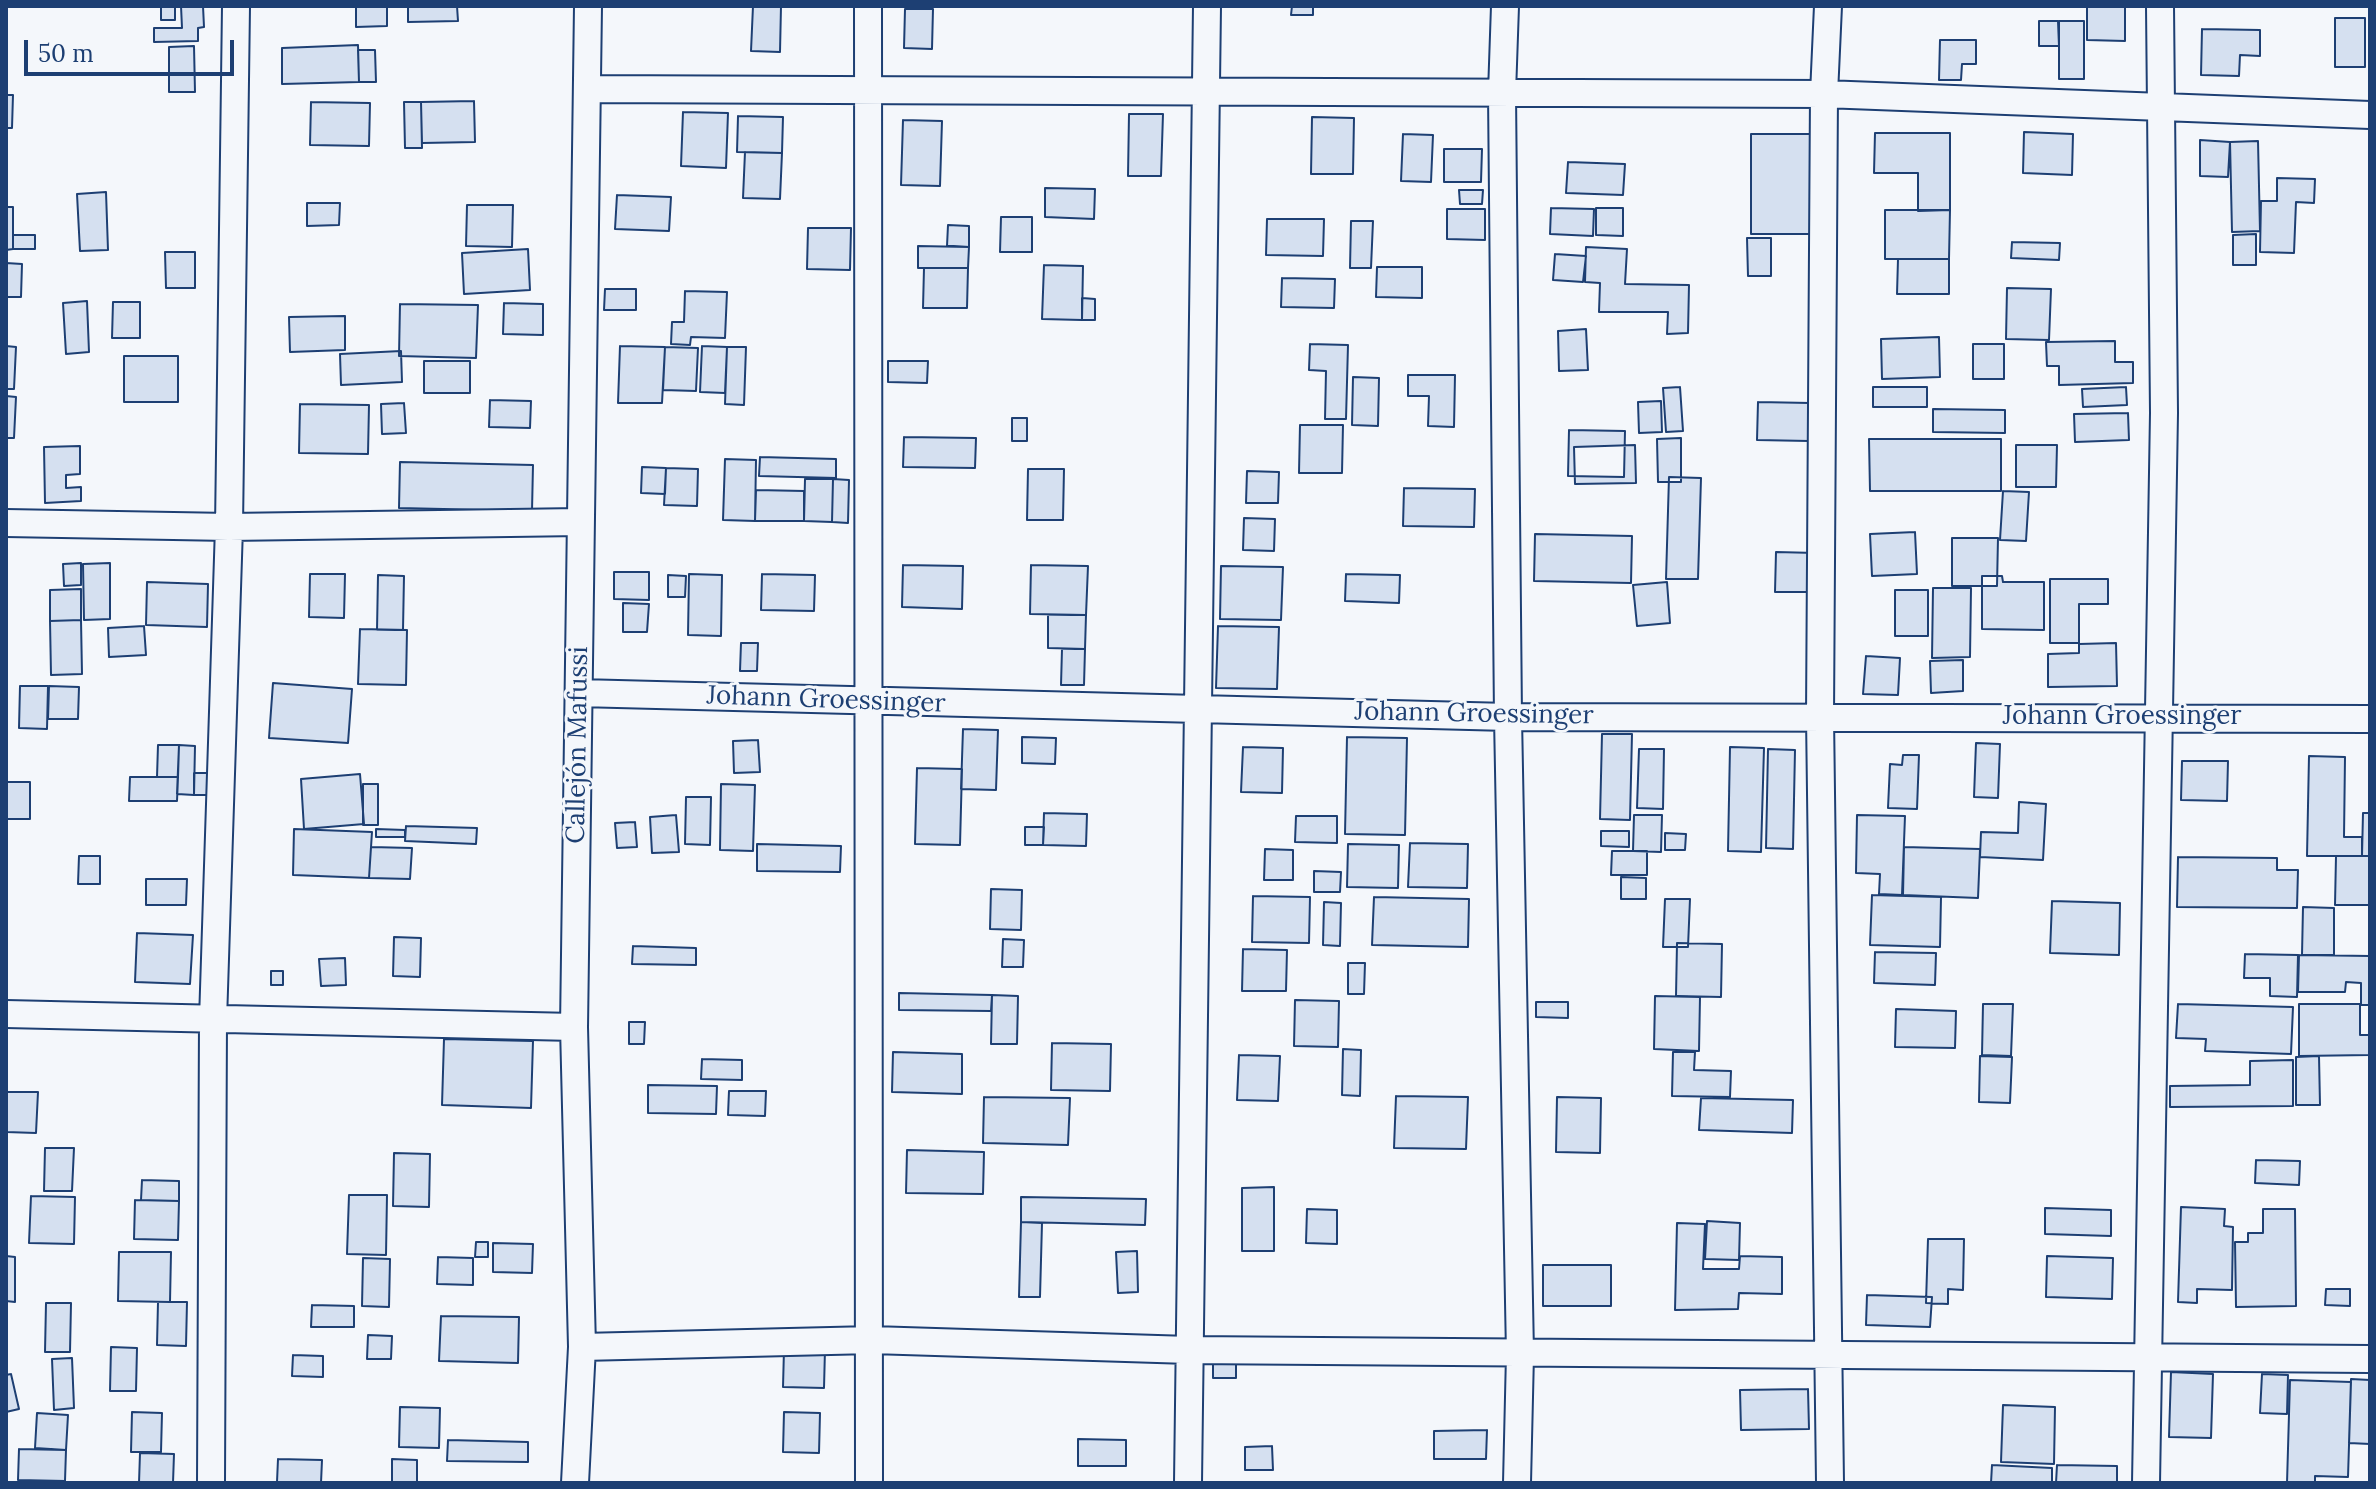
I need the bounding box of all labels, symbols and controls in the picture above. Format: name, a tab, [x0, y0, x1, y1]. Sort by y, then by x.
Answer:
scale bar	[28, 24, 238, 74]
text: 50 m	[38, 38, 94, 69]
street label: Callejón Mafussi	[561, 646, 595, 844]
street label: Johann Groessinger	[706, 680, 946, 720]
street label: Johann Groessinger	[1354, 696, 1594, 732]
street label: Johann Groessinger	[2002, 701, 2242, 733]

